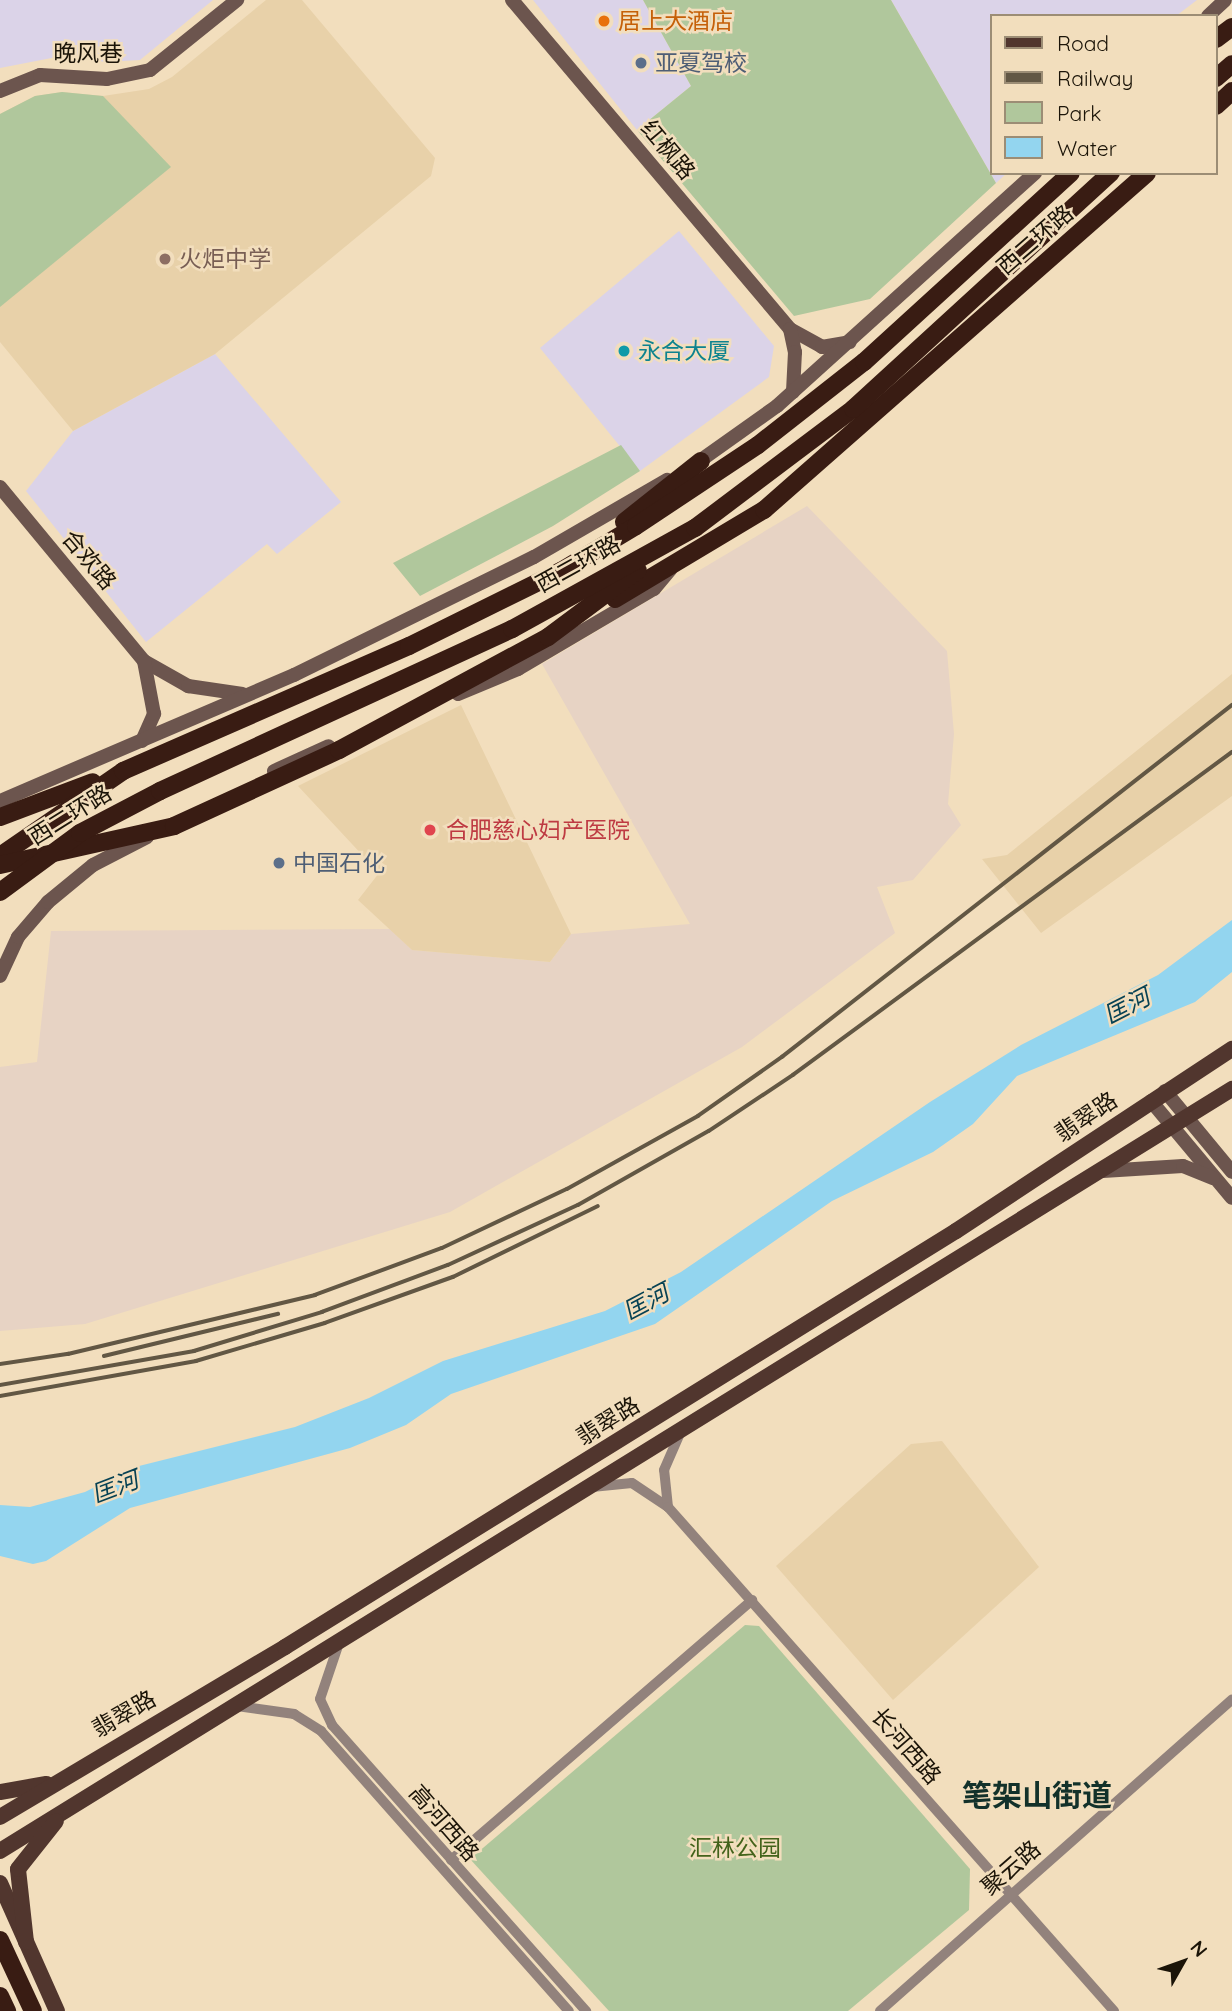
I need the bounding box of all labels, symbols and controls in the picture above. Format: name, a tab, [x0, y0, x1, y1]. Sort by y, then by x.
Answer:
place label: 居上大酒店	[618, 7, 733, 35]
marker: 居上大酒店	[596, 13, 612, 29]
legend	[990, 14, 1218, 175]
text: Road	[1057, 30, 1109, 56]
street label: 晚风巷	[54, 39, 122, 67]
place label: 亚夏驾校	[655, 49, 747, 77]
marker: 亚夏驾校	[633, 55, 649, 71]
text: Railway	[1057, 65, 1133, 91]
text: Park	[1057, 100, 1101, 126]
street label: 红枫路	[635, 115, 701, 185]
text: Water	[1057, 135, 1117, 161]
street label: 西二环路	[991, 199, 1079, 281]
place label: 火炬中学	[179, 245, 271, 273]
marker: 火炬中学	[157, 251, 173, 267]
place label: 永合大厦	[638, 337, 730, 365]
marker: 永合大厦	[616, 343, 632, 359]
street label: 合欢路	[56, 525, 122, 595]
street label: 西二环路	[531, 530, 625, 598]
street label: 西二环路	[24, 779, 116, 851]
place label: 合肥慈心妇产医院	[446, 816, 630, 844]
marker: 合肥慈心妇产医院	[420, 820, 440, 840]
place label: 中国石化	[293, 849, 385, 877]
marker: 中国石化	[271, 855, 287, 871]
water label: 匡河	[1099, 982, 1155, 1030]
street label: 翡翠路	[1050, 1086, 1122, 1148]
water label: 匡河	[618, 1278, 674, 1326]
street label: 翡翠路	[571, 1391, 645, 1451]
water label: 匡河	[87, 1465, 143, 1509]
street label: 翡翠路	[87, 1685, 161, 1743]
street label: 长河西路	[865, 1702, 947, 1790]
district label: 笔架山街道	[962, 1777, 1112, 1813]
street label: 高河西路	[403, 1779, 485, 1867]
park label: 汇林公园	[689, 1834, 781, 1862]
street label: 聚云路	[976, 1835, 1046, 1901]
north arrow	[1148, 1927, 1218, 1997]
text: N	[1185, 1935, 1213, 1962]

